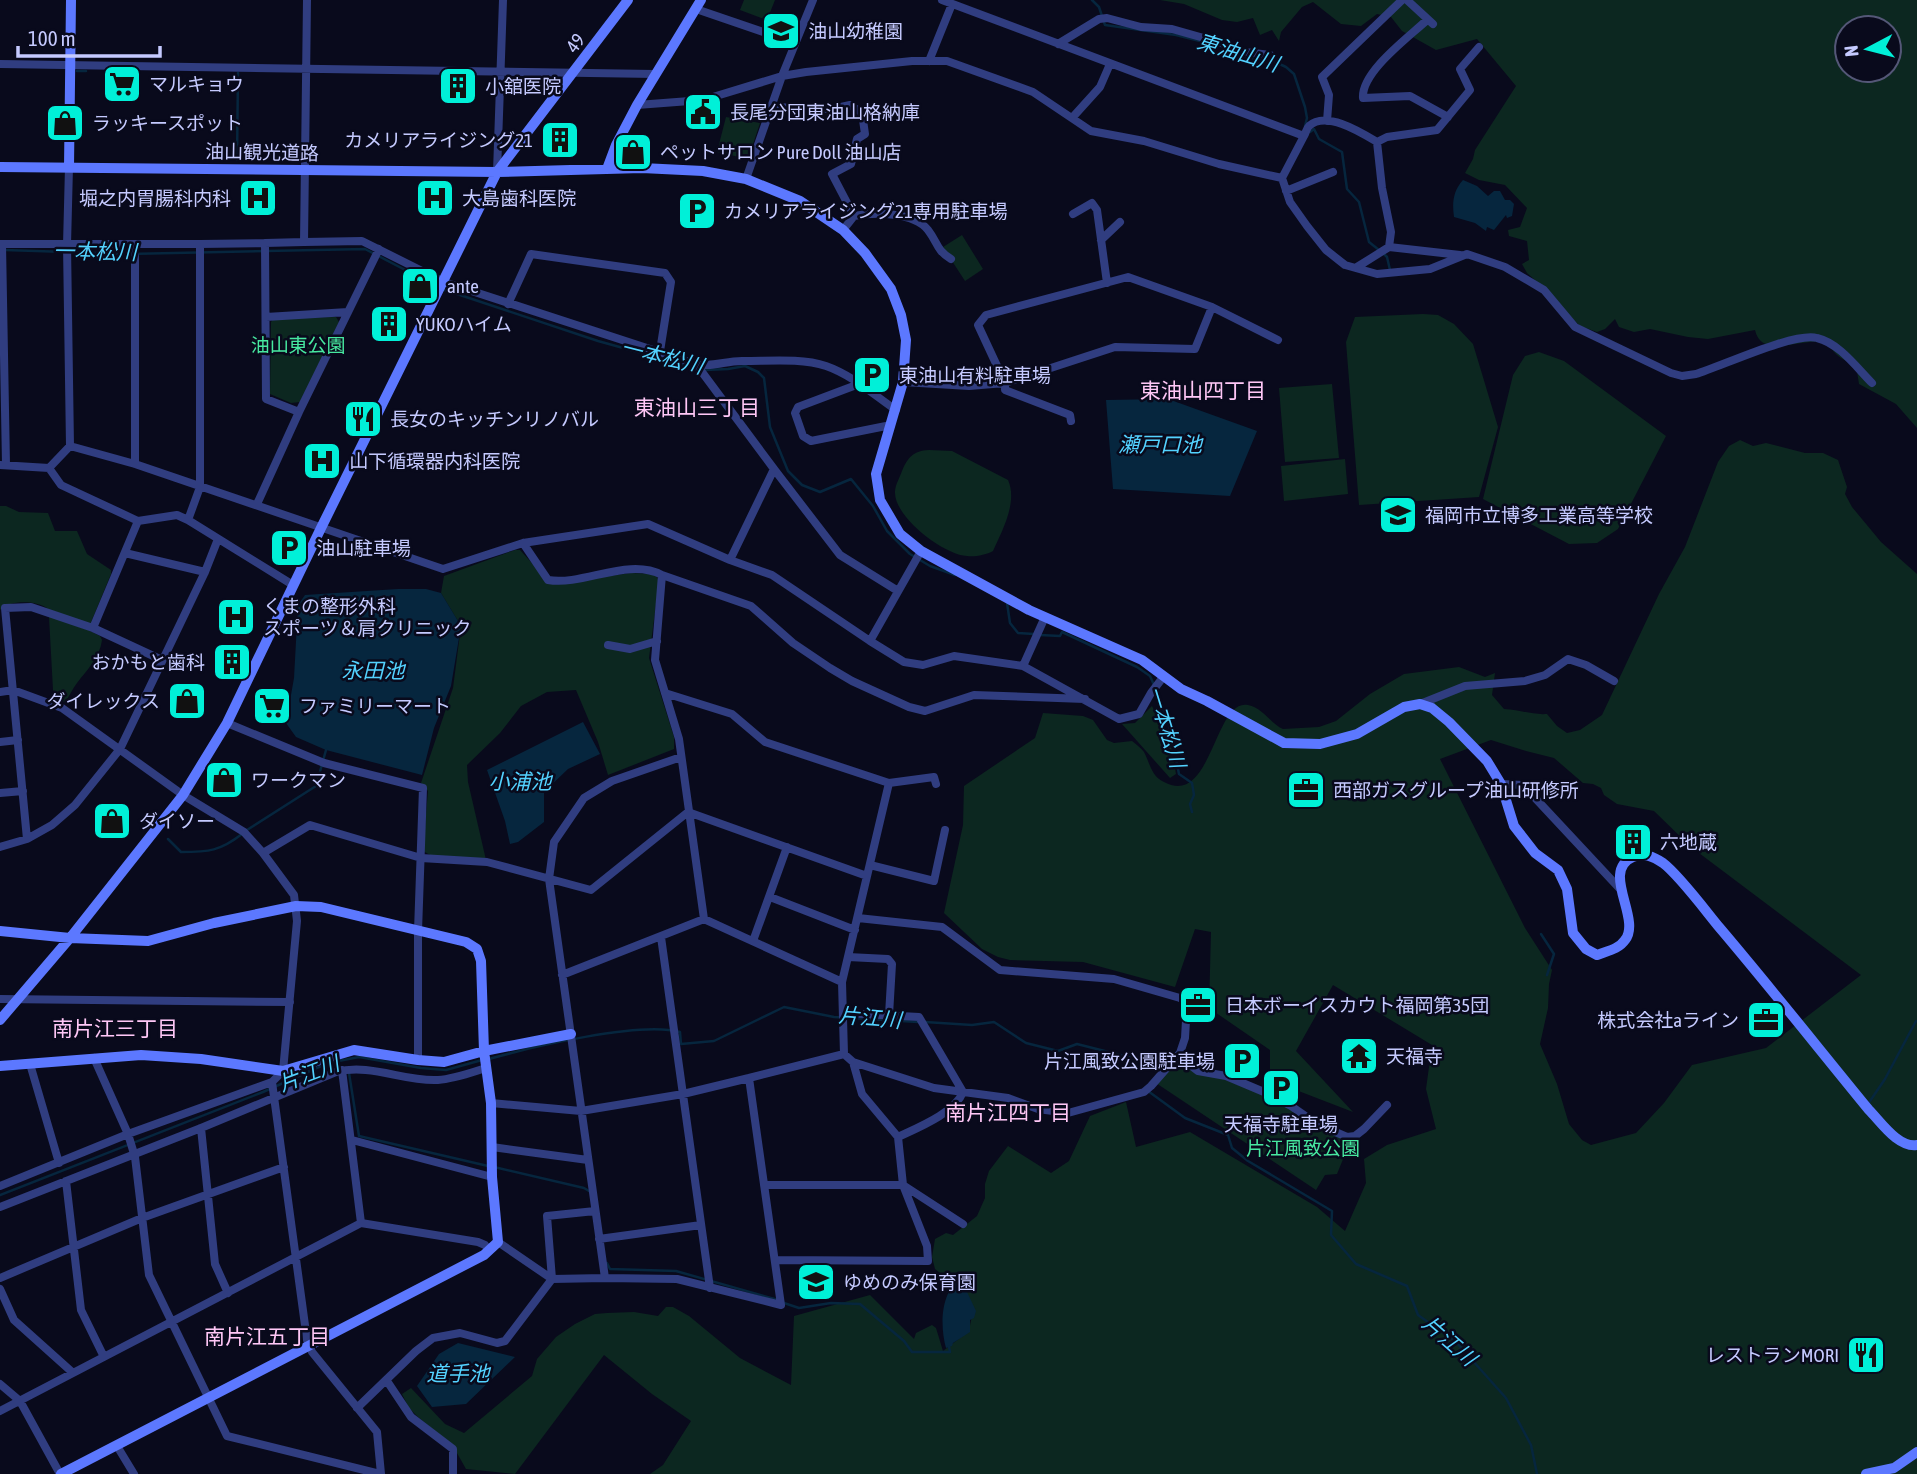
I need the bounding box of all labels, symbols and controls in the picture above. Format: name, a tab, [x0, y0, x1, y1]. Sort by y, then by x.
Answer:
school or university icon: 油山幼稚園	[760, 10, 802, 52]
scale bar	[18, 14, 159, 58]
north arrow	[1833, 14, 1903, 84]
place label: 油山幼稚園	[808, 20, 903, 42]
text: 100 m	[28, 26, 76, 50]
water label: 東油山川	[1195, 28, 1284, 76]
street label: 49	[561, 29, 589, 57]
text: N	[1840, 44, 1863, 58]
supermarket icon: マルキョウ	[101, 63, 143, 105]
building icon: 小舘医院	[437, 65, 479, 107]
place label: マルキョウ	[149, 73, 244, 95]
place label: 小舘医院	[485, 75, 561, 97]
public building icon: 長尾分団東油山格納庫	[682, 91, 724, 133]
place label: 長尾分団東油山格納庫	[730, 101, 920, 123]
shop icon: ラッキースポット	[44, 102, 86, 144]
place label: ラッキースポット	[92, 112, 243, 134]
building icon: カメリアライジング21	[539, 119, 581, 161]
place label: カメリアライジング21	[344, 129, 533, 151]
shop icon: ペットサロン Pure Doll 油山店	[612, 131, 654, 173]
street label: 油山観光道路	[205, 140, 319, 164]
place label: ペットサロン Pure Doll 油山店	[660, 141, 901, 163]
hospital icon: 堀之内胃腸科内科	[237, 177, 279, 219]
hospital icon: 大島歯科医院	[414, 177, 456, 219]
place label: 堀之内胃腸科内科	[79, 187, 231, 209]
place label: 大島歯科医院	[462, 187, 576, 209]
parking icon: カメリアライジング21専用駐車場	[676, 190, 718, 232]
place label: カメリアライジング21専用駐車場	[724, 200, 1008, 222]
water label: 一本松川	[53, 238, 139, 264]
shop icon: ante	[399, 265, 441, 307]
place label: ante	[447, 275, 479, 297]
building icon: YUKOハイム	[368, 303, 410, 345]
place label: YUKOハイム	[416, 313, 512, 335]
park label: 油山東公園	[250, 334, 346, 356]
water label: 一本松川	[619, 334, 708, 378]
parking icon: 東油山有料駐車場	[851, 354, 893, 396]
place label: 東油山有料駐車場	[899, 364, 1051, 386]
district label: 東油山四丁目	[1140, 378, 1266, 402]
district label: 東油山三丁目	[634, 395, 760, 419]
restaurant icon: 長女のキッチンリノバル	[342, 398, 384, 440]
place label: 長女のキッチンリノバル	[390, 408, 599, 430]
water label: 瀬戸口池	[1118, 432, 1204, 456]
hospital icon: 山下循環器内科医院	[301, 440, 343, 482]
place label: 山下循環器内科医院	[349, 450, 520, 472]
school or university icon: 福岡市立博多工業高等学校	[1377, 494, 1419, 536]
place label: 福岡市立博多工業高等学校	[1425, 504, 1653, 526]
parking icon: 油山駐車場	[268, 527, 310, 569]
place label: 油山駐車場	[316, 537, 411, 559]
place label: くまの整形外科 スポーツ＆肩クリニック	[263, 595, 472, 639]
hospital icon: くまの整形外科 スポーツ＆肩クリニック	[215, 596, 257, 638]
building icon: おかもと歯科	[211, 641, 253, 683]
place label: おかもと歯科	[91, 651, 205, 673]
water label: 永田池	[342, 658, 406, 682]
shop icon: ダイレックス	[166, 680, 208, 722]
water label: 一本松川	[1143, 683, 1191, 772]
supermarket icon: ファミリーマート	[251, 685, 293, 727]
place label: ダイレックス	[47, 690, 160, 712]
place label: ファミリーマート	[299, 695, 451, 717]
shop icon: ワークマン	[203, 759, 245, 801]
place label: ワークマン	[251, 769, 346, 791]
water label: 小浦池	[489, 769, 553, 793]
office icon: 西部ガスグループ油山研修所	[1285, 769, 1327, 811]
place label: 西部ガスグループ油山研修所	[1333, 779, 1579, 801]
shop icon: ダイソー	[91, 800, 133, 842]
place label: ダイソー	[139, 810, 215, 832]
building icon: 六地蔵	[1612, 821, 1654, 863]
place label: 六地蔵	[1660, 831, 1717, 853]
office icon: 日本ボーイスカウト福岡第35団	[1177, 984, 1219, 1026]
place label: 日本ボーイスカウト福岡第35団	[1225, 994, 1489, 1016]
office icon: 株式会社aライン	[1745, 999, 1787, 1041]
water label: 片江川	[838, 1002, 905, 1032]
place label: 株式会社aライン	[1597, 1009, 1739, 1031]
district label: 南片江三丁目	[52, 1016, 178, 1040]
temple icon: 天福寺	[1338, 1035, 1380, 1077]
parking icon: 片江風致公園駐車場	[1221, 1040, 1263, 1082]
place label: 天福寺	[1386, 1045, 1443, 1067]
water label: 片江川	[275, 1050, 344, 1096]
place label: 片江風致公園駐車場	[1044, 1050, 1215, 1072]
parking icon: 天福寺駐車場	[1260, 1067, 1302, 1109]
district label: 南片江四丁目	[945, 1100, 1071, 1124]
place label: 天福寺駐車場	[1224, 1113, 1338, 1135]
park label: 片江風致公園	[1246, 1137, 1360, 1159]
school or university icon: ゆめのみ保育園	[795, 1261, 837, 1303]
place label: ゆめのみ保育園	[843, 1271, 976, 1293]
water label: 片江川	[1418, 1311, 1483, 1371]
district label: 南片江五丁目	[204, 1324, 330, 1348]
restaurant icon: レストランMORI	[1845, 1334, 1887, 1376]
place label: レストランMORI	[1706, 1344, 1839, 1366]
water label: 道手池	[427, 1361, 491, 1385]

